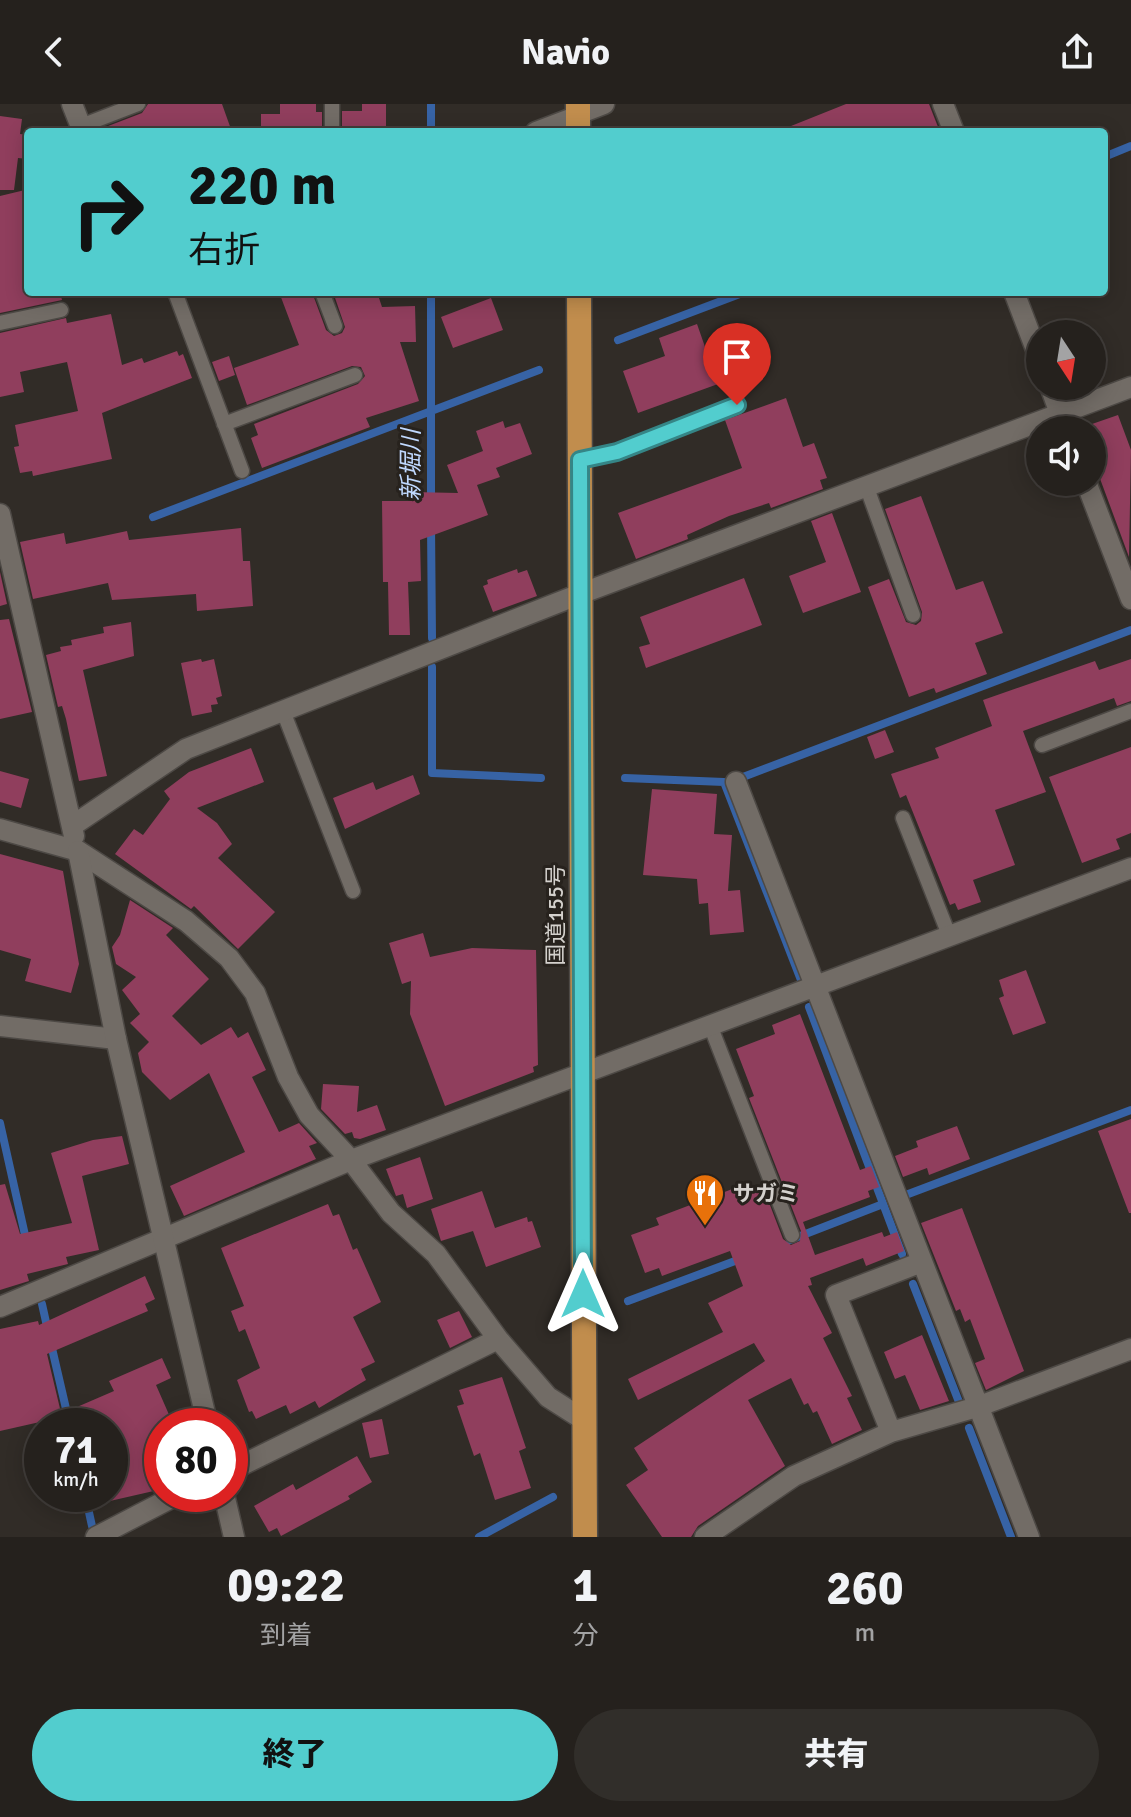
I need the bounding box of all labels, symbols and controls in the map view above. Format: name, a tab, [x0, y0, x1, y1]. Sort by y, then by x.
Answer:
icon: back	[32, 30, 76, 74]
text: Navio	[521, 30, 610, 75]
icon: share	[1055, 30, 1099, 74]
text: 220 m	[188, 151, 336, 220]
icon: right	[56, 160, 160, 264]
text: 右折	[188, 228, 260, 273]
north arrow	[1026, 320, 1106, 400]
map controls	[1026, 320, 1106, 496]
pin	[703, 323, 771, 405]
icon: arrive	[715, 335, 759, 379]
button: sound	[1026, 416, 1106, 496]
water label: 新堀川	[396, 426, 426, 501]
street label: 国道155号	[542, 864, 569, 966]
restaurant icon: サガミ	[684, 1172, 726, 1227]
place label: サガミ	[733, 1180, 799, 1207]
position arrow	[541, 1252, 625, 1336]
speed limit sign: 80	[144, 1408, 248, 1512]
text: 71	[54, 1425, 98, 1475]
text: km/h	[53, 1467, 99, 1492]
text: 09:22	[227, 1556, 345, 1615]
text: 1	[573, 1556, 598, 1615]
text: 260	[826, 1559, 904, 1618]
text: m	[854, 1617, 875, 1649]
text: 到着	[260, 1620, 312, 1652]
text: 分	[573, 1620, 599, 1652]
button: 終了	[32, 1709, 558, 1801]
button: 共有	[574, 1709, 1099, 1801]

